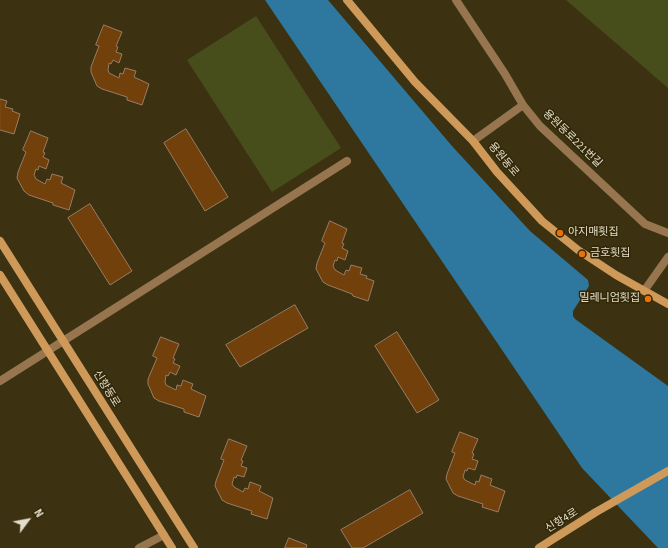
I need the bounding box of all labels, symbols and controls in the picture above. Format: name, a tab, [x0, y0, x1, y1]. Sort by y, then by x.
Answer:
street label: 용원동로221번길	[540, 107, 604, 171]
street label: 용원동로	[485, 140, 521, 180]
place label: 아지매횟집	[568, 226, 619, 240]
marker: 아지매횟집	[555, 228, 565, 238]
place label: 금호횟집	[590, 247, 630, 261]
marker: 금호횟집	[577, 249, 587, 259]
place label: 밀레니엄횟집	[579, 292, 640, 306]
marker: 밀레니엄횟집	[643, 294, 653, 304]
street label: 신항동로	[90, 368, 122, 410]
north arrow	[8, 500, 48, 540]
text: N	[30, 506, 47, 520]
street label: 신항4로	[543, 506, 581, 536]

